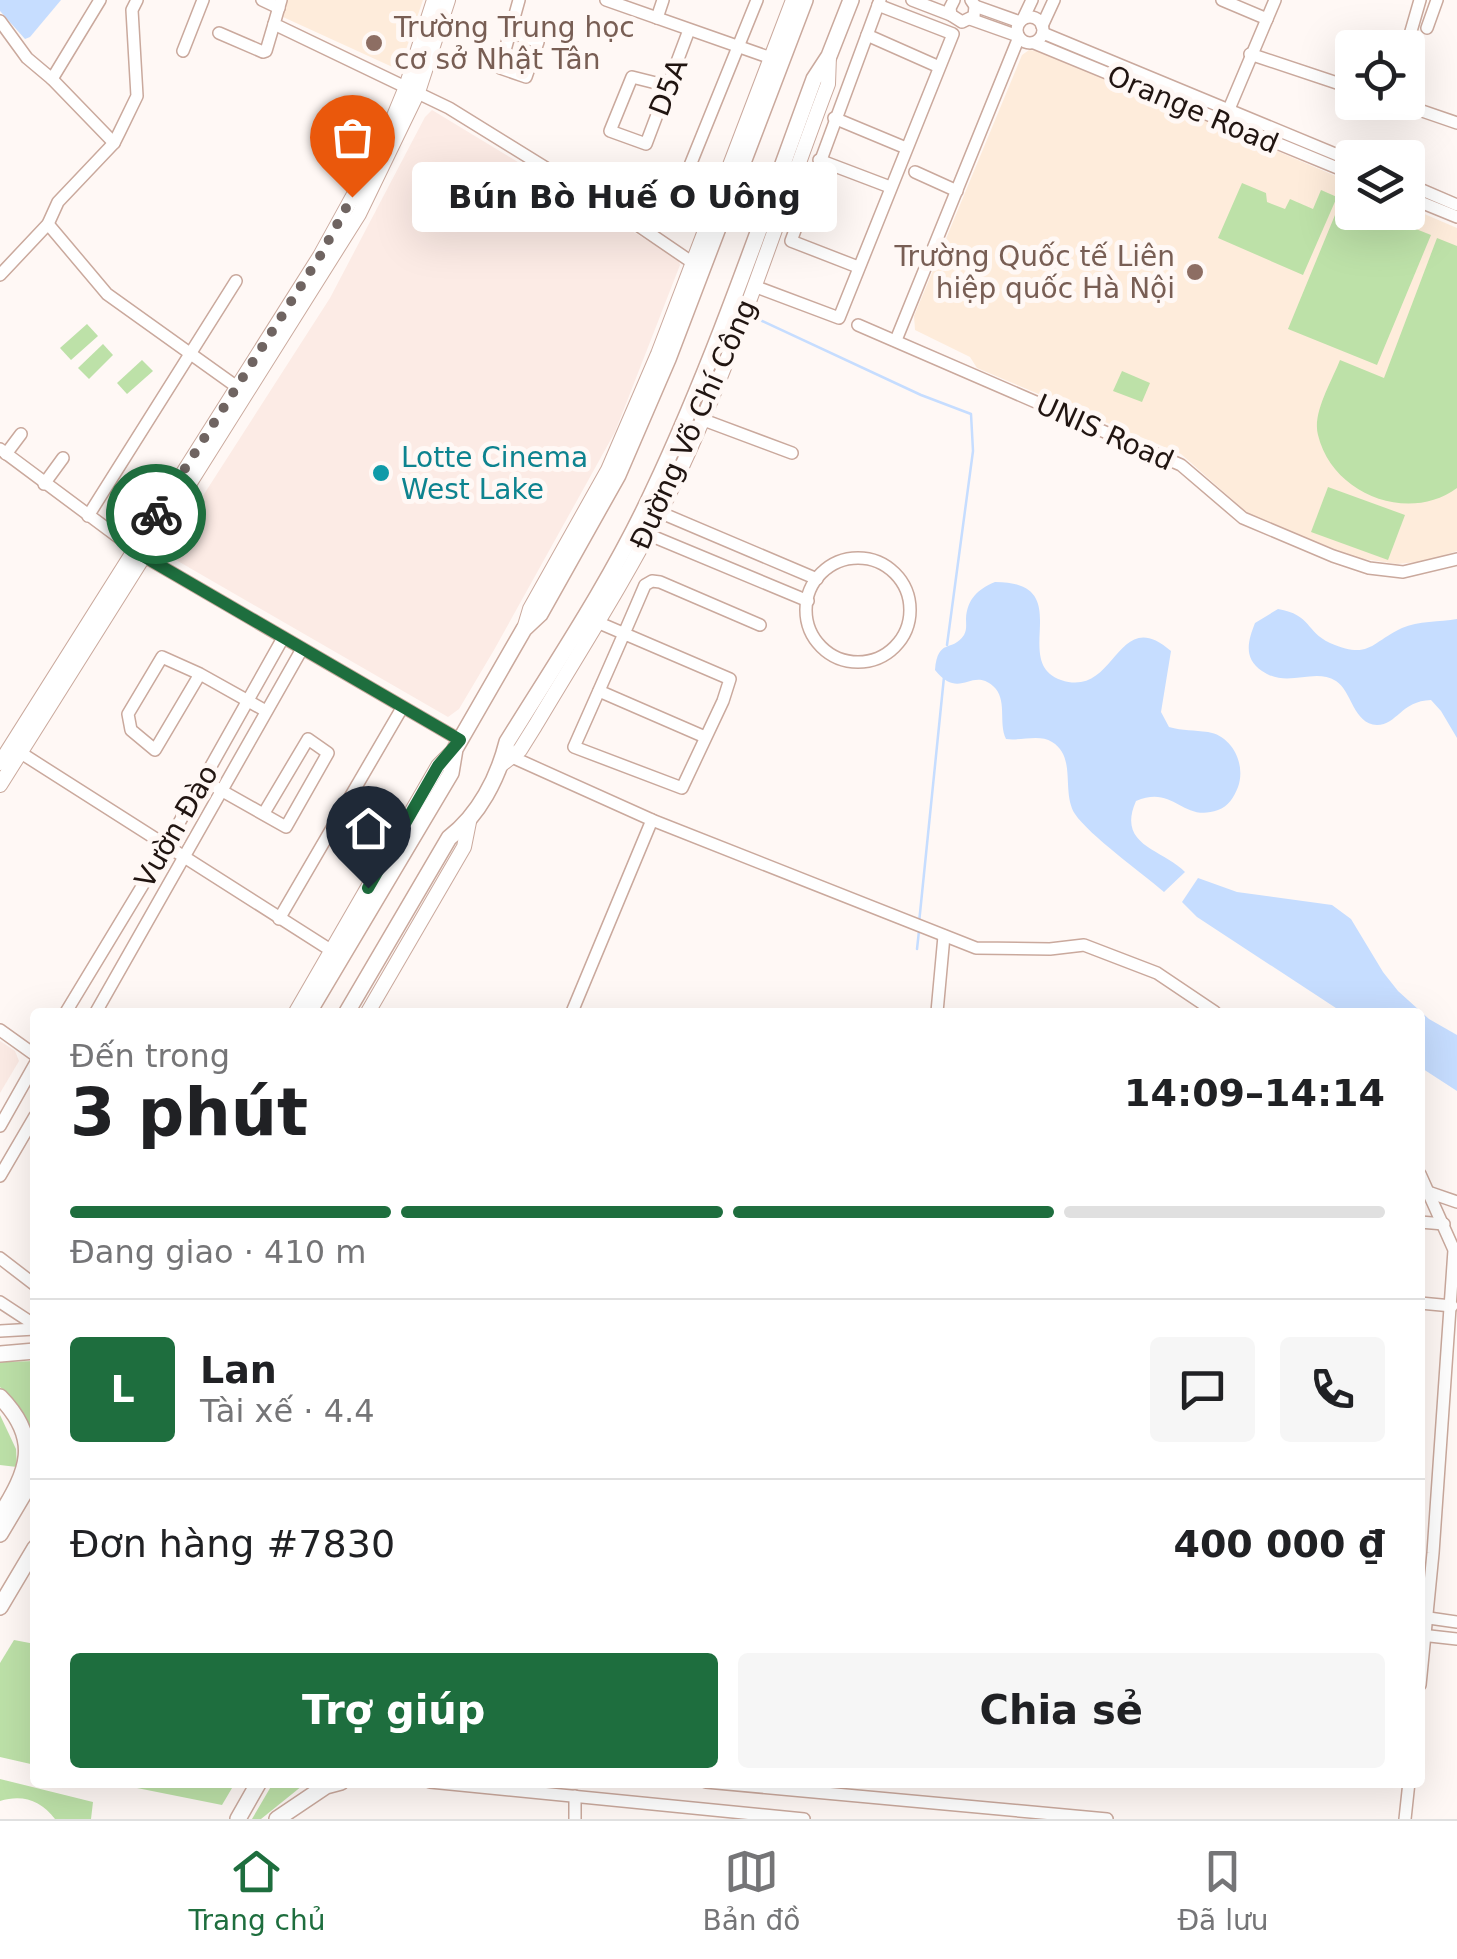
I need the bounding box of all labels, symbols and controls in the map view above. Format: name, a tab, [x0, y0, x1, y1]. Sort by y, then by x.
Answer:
place label: Trường Trung học cơ sở Nhật Tân	[393, 11, 635, 76]
map controls	[1335, 30, 1425, 230]
button: locate	[1335, 30, 1425, 120]
marker: Trường Trung học cơ sở Nhật Tân	[363, 32, 385, 54]
street label: D5A	[643, 54, 694, 120]
street label: Orange Road	[1102, 59, 1283, 160]
pin	[310, 95, 395, 198]
icon: bag	[325, 110, 380, 165]
button: layers	[1335, 140, 1425, 230]
callout: Bún Bò Huế O Uông	[412, 162, 837, 232]
text: Bún Bò Huế O Uông	[448, 178, 801, 216]
place label: Trường Quốc tế Liên hiệp quốc Hà Nội	[894, 240, 1175, 305]
marker: Trường Quốc tế Liên hiệp quốc Hà Nội	[1184, 261, 1206, 283]
street label: Đường Võ Chí Công	[623, 294, 763, 554]
street label: UNIS Road	[1031, 388, 1178, 477]
place label: Lotte Cinema West Lake	[401, 441, 588, 506]
marker: Lotte Cinema West Lake	[370, 462, 392, 484]
courier	[106, 464, 206, 564]
icon: bike	[129, 487, 184, 542]
street label: Vườn Đào	[128, 759, 225, 894]
pin	[326, 786, 411, 889]
icon: home	[341, 801, 396, 856]
text: Đến trong	[70, 1037, 230, 1075]
text: 14:09–14:14	[1124, 1071, 1385, 1115]
text: 3 phút	[70, 1075, 308, 1150]
text: Đang giao · 410 m	[70, 1233, 367, 1271]
button: chat	[1150, 1337, 1255, 1442]
button: phone	[1280, 1337, 1385, 1442]
text: Lan	[200, 1348, 277, 1392]
text: L	[110, 1367, 135, 1411]
text: Tài xế · 4.4	[200, 1392, 375, 1430]
text: Đơn hàng #7830	[70, 1522, 395, 1566]
text: 400 000 ₫	[1173, 1522, 1385, 1566]
button: Trợ giúp	[70, 1653, 718, 1768]
button: Chia sẻ	[738, 1653, 1385, 1768]
tab: Trang chủ	[189, 1844, 325, 1937]
tab: Bản đồ	[702, 1844, 800, 1937]
tab: Đã lưu	[1177, 1844, 1268, 1937]

